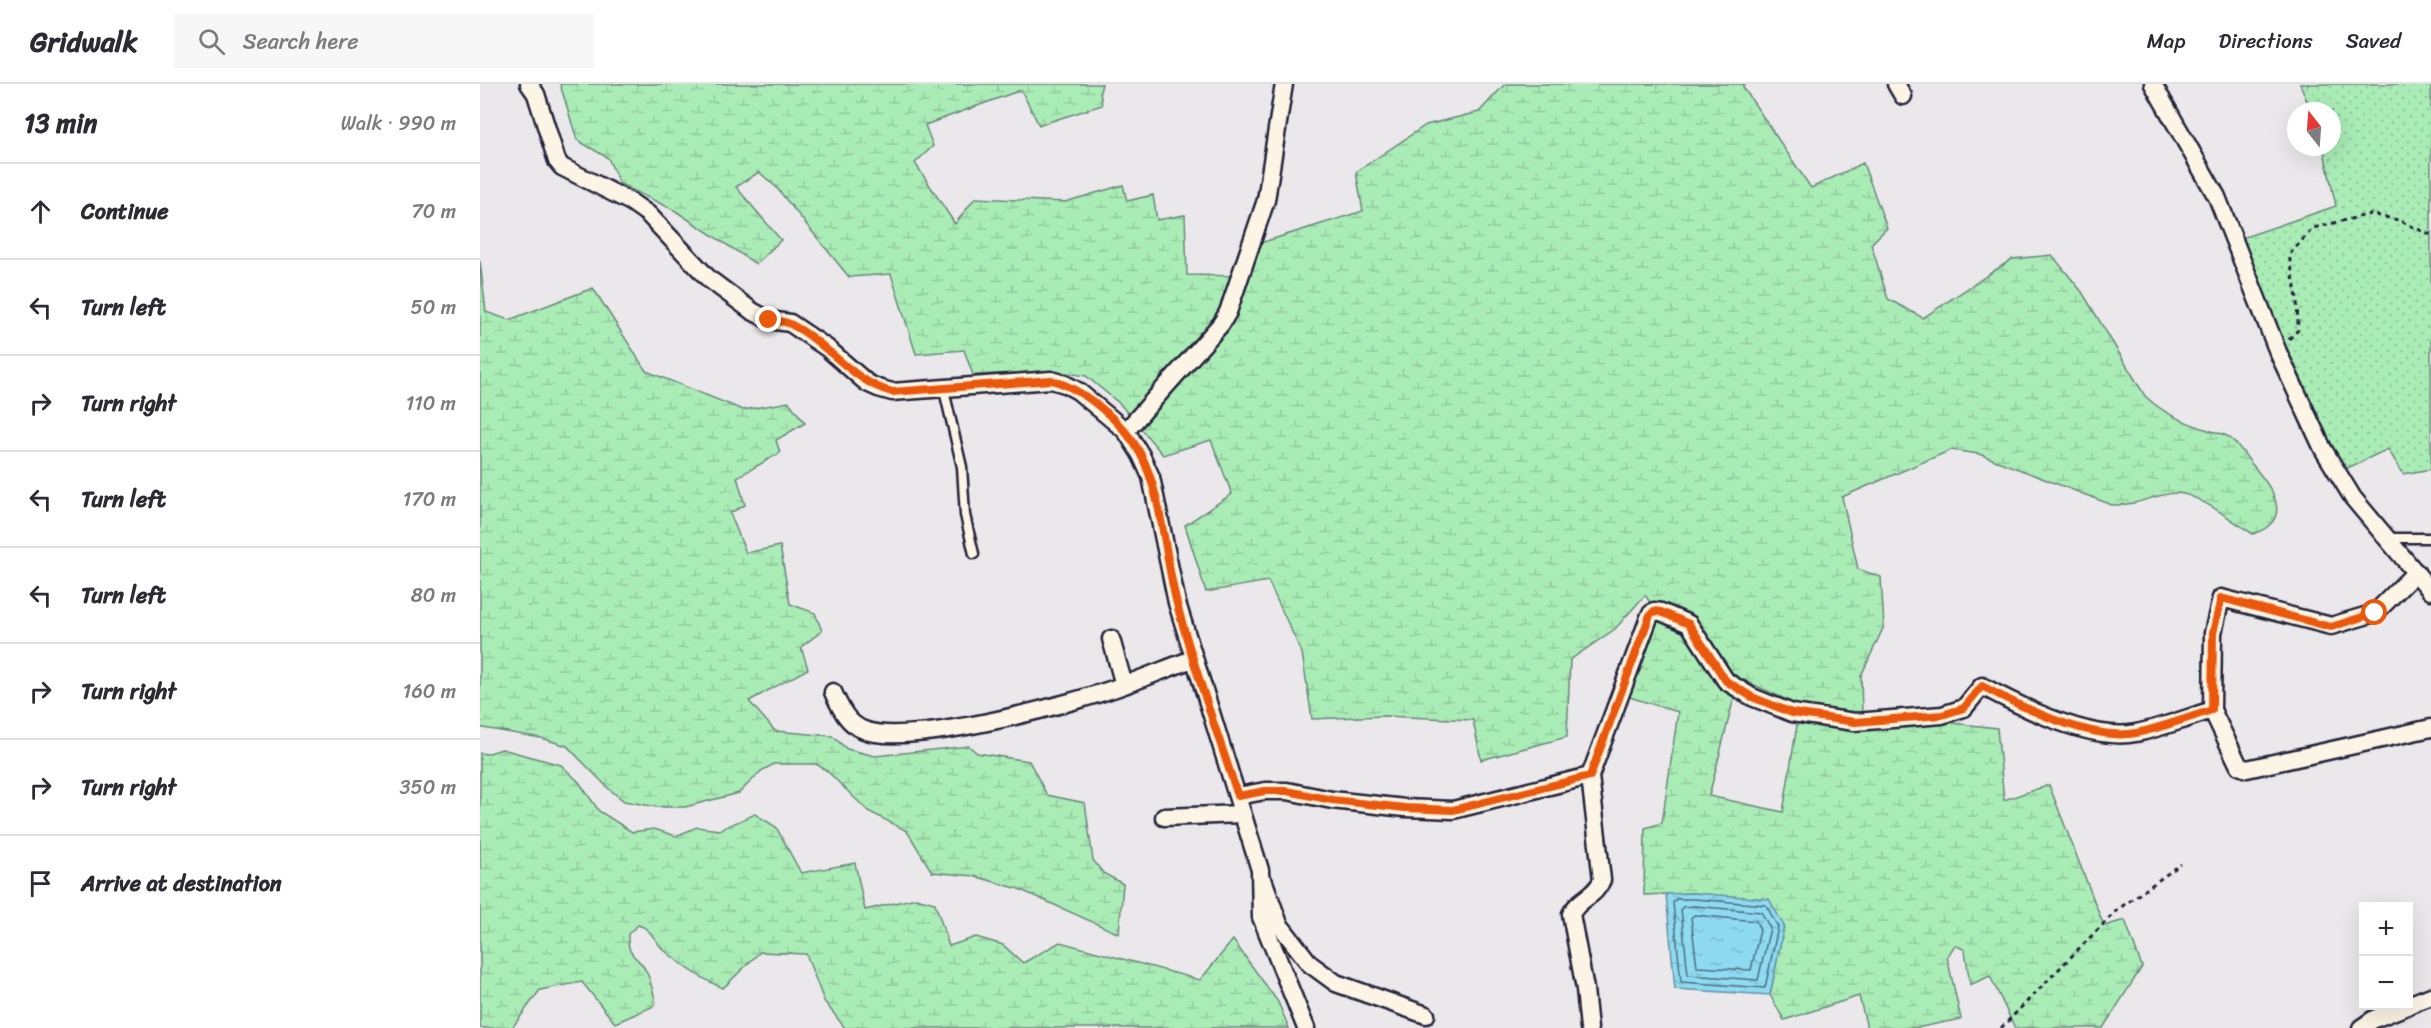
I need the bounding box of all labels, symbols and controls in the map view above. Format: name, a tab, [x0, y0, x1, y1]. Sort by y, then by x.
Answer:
search box	[174, 14, 594, 68]
text: Gridwalk	[30, 17, 138, 66]
text: Search here	[243, 22, 359, 61]
text: Map	[2147, 22, 2185, 60]
text: Directions	[2218, 22, 2313, 60]
text: Saved	[2346, 22, 2401, 60]
icon: search	[195, 25, 228, 58]
text: 13 min	[24, 100, 97, 146]
north arrow	[2287, 102, 2341, 156]
text: Walk · 990 m	[341, 106, 456, 141]
text: Continue	[81, 192, 169, 231]
text: 70 m	[411, 194, 456, 229]
icon: ahead	[24, 195, 57, 228]
text: Turn left	[81, 288, 166, 327]
text: 50 m	[411, 290, 456, 325]
icon: left	[24, 291, 57, 324]
route end	[755, 306, 781, 332]
text: Turn right	[81, 384, 176, 423]
text: 110 m	[406, 386, 456, 421]
icon: right	[24, 387, 57, 420]
text: Turn left	[81, 480, 166, 519]
text: 170 m	[403, 482, 456, 517]
icon: left	[24, 483, 57, 516]
text: Turn left	[81, 576, 166, 615]
text: 80 m	[411, 578, 456, 613]
icon: left	[24, 579, 57, 612]
route start	[2361, 599, 2387, 625]
text: Turn right	[81, 672, 176, 711]
text: 160 m	[403, 674, 456, 709]
icon: right	[24, 675, 57, 708]
text: Turn right	[81, 768, 176, 807]
text: 350 m	[400, 770, 456, 805]
icon: right	[24, 771, 57, 804]
text: Arrive at destination	[81, 864, 282, 903]
icon: arrive	[24, 867, 57, 900]
map controls	[2359, 902, 2413, 1010]
button: +	[2359, 902, 2413, 956]
button: −	[2359, 956, 2413, 1010]

